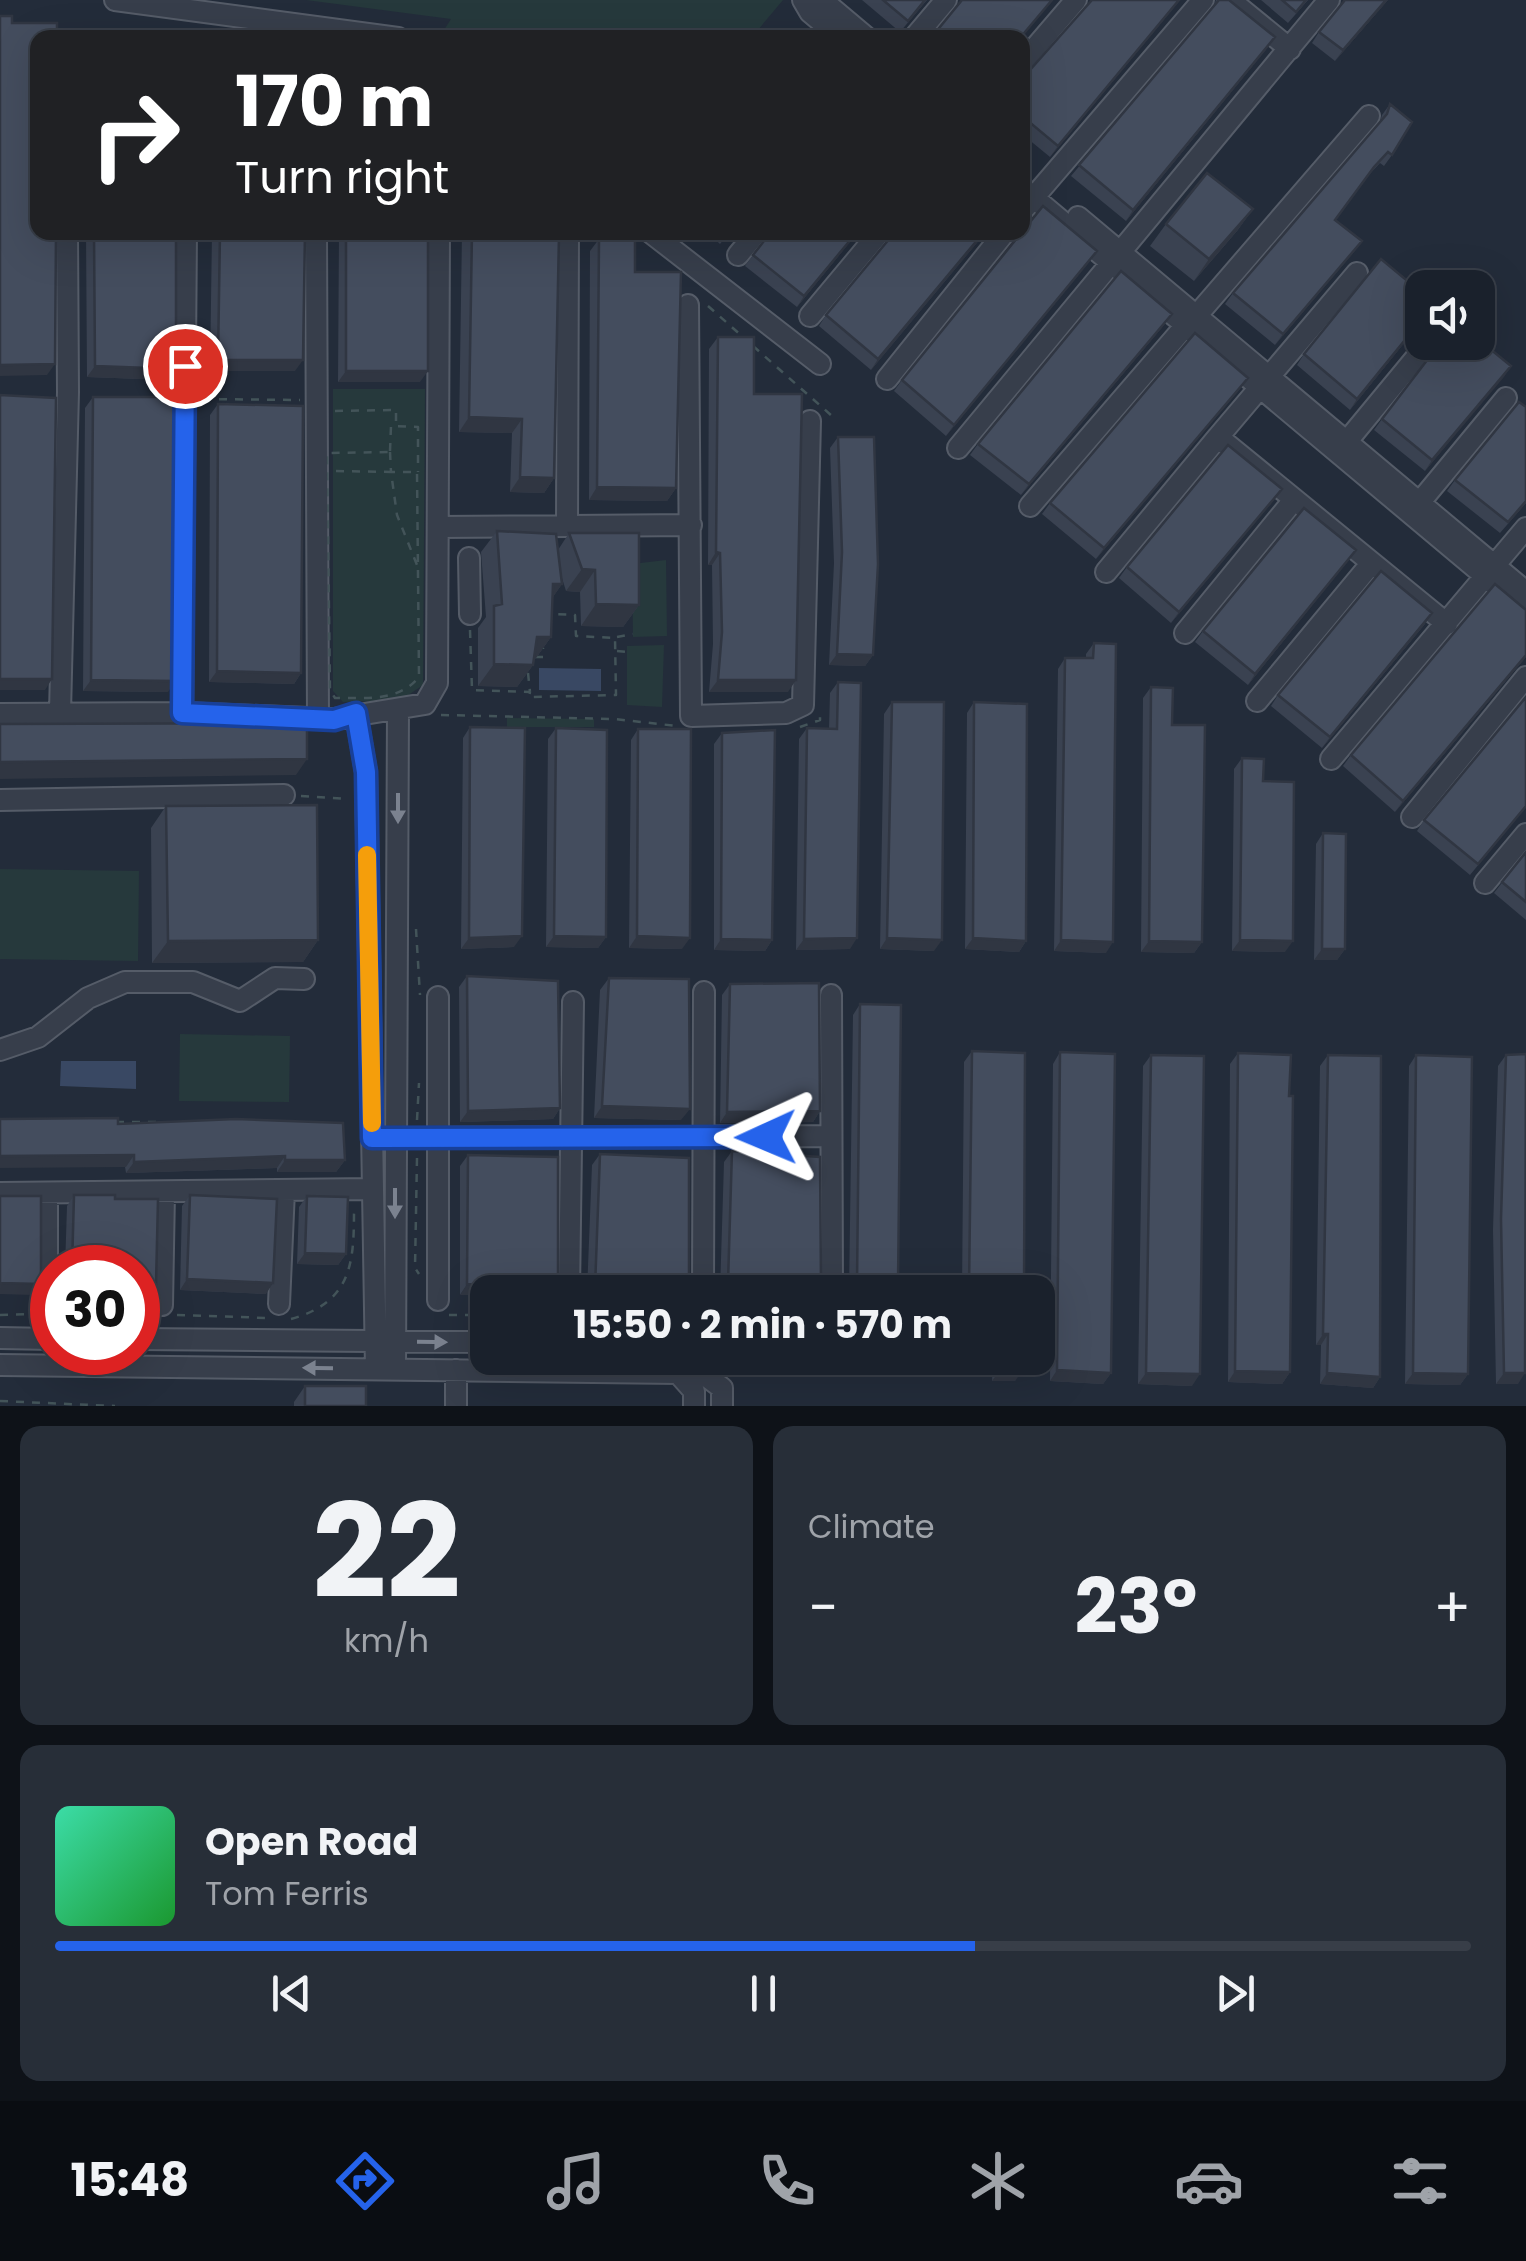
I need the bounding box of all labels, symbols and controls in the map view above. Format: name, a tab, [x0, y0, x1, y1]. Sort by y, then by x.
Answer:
text: 170 m	[235, 52, 433, 151]
icon: right	[70, 70, 200, 200]
text: Turn right	[235, 146, 449, 209]
map controls	[1405, 270, 1495, 360]
button: sound	[1405, 270, 1495, 360]
pin	[143, 324, 228, 409]
icon: arrive	[158, 339, 213, 394]
one-way arrow	[390, 793, 406, 825]
position arrow	[714, 1085, 818, 1189]
one-way arrow	[386, 1188, 402, 1220]
speed limit sign: 30	[30, 1245, 160, 1375]
text: 15:50 · 2 min · 570 m	[573, 1298, 952, 1351]
one-way arrow	[416, 1334, 448, 1350]
one-way arrow	[302, 1360, 334, 1376]
text: 22	[312, 1460, 461, 1643]
text: Climate	[808, 1504, 935, 1549]
text: 23°	[1074, 1554, 1197, 1659]
text: −	[808, 1569, 838, 1646]
text: +	[1433, 1569, 1471, 1646]
text: km/h	[344, 1618, 429, 1663]
text: Open Road	[205, 1815, 418, 1868]
text: Tom Ferris	[205, 1871, 369, 1916]
icon: previous	[264, 1966, 319, 2021]
icon: pause	[736, 1966, 791, 2021]
icon: next	[1208, 1966, 1263, 2021]
icon: directions	[330, 2146, 400, 2216]
icon: music	[541, 2146, 611, 2216]
icon: phone	[752, 2146, 822, 2216]
icon: climate	[963, 2146, 1033, 2216]
icon: car	[1174, 2146, 1244, 2216]
icon: filters	[1385, 2146, 1455, 2216]
text: 15:48	[71, 2149, 189, 2212]

